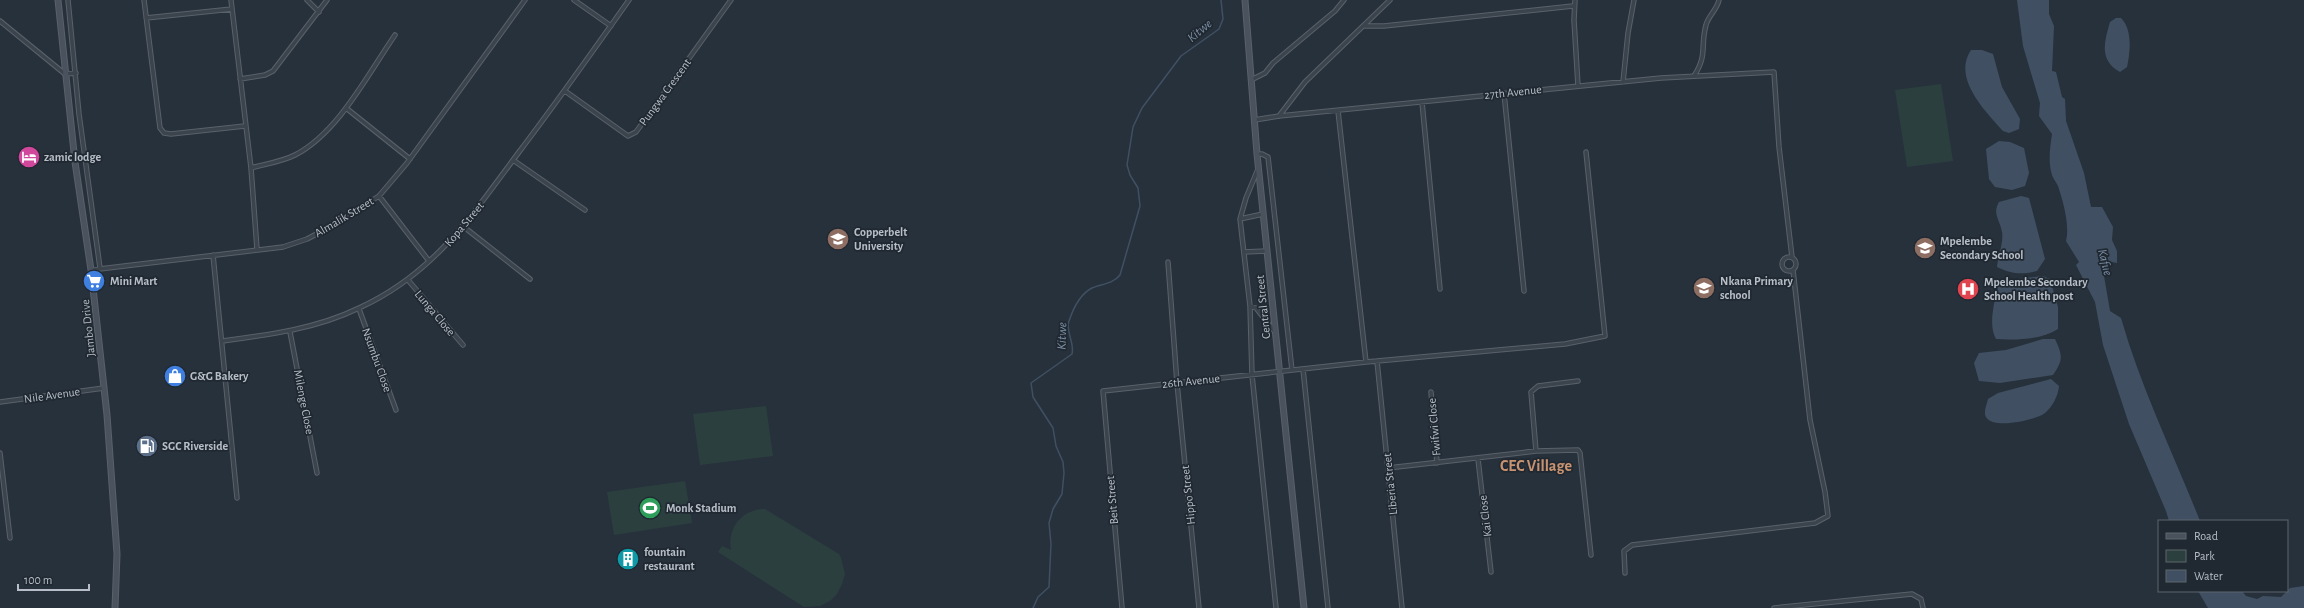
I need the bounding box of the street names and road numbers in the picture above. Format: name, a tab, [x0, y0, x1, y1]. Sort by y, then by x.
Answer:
street label: Pungwa Crescent	[637, 56, 693, 128]
street label: 27th Avenue	[1484, 83, 1542, 101]
street label: Almalik Street	[312, 195, 376, 239]
street label: Kopa Street	[442, 199, 486, 249]
street label: Central Street	[1254, 274, 1272, 339]
street label: Lunga Close	[413, 288, 457, 338]
street label: Jambo Drive	[79, 299, 97, 357]
street label: Nsumbu Close	[360, 326, 394, 394]
street label: Milenge Close	[292, 369, 316, 435]
street label: 26th Avenue	[1161, 372, 1221, 390]
street label: Nile Avenue	[23, 385, 81, 405]
street label: Fwifwi Close	[1425, 398, 1443, 456]
street label: Liberia Street	[1381, 452, 1399, 516]
street label: Hippo Street	[1179, 465, 1197, 525]
street label: Beit Street	[1104, 475, 1120, 525]
street label: Kai Close	[1476, 494, 1494, 538]

